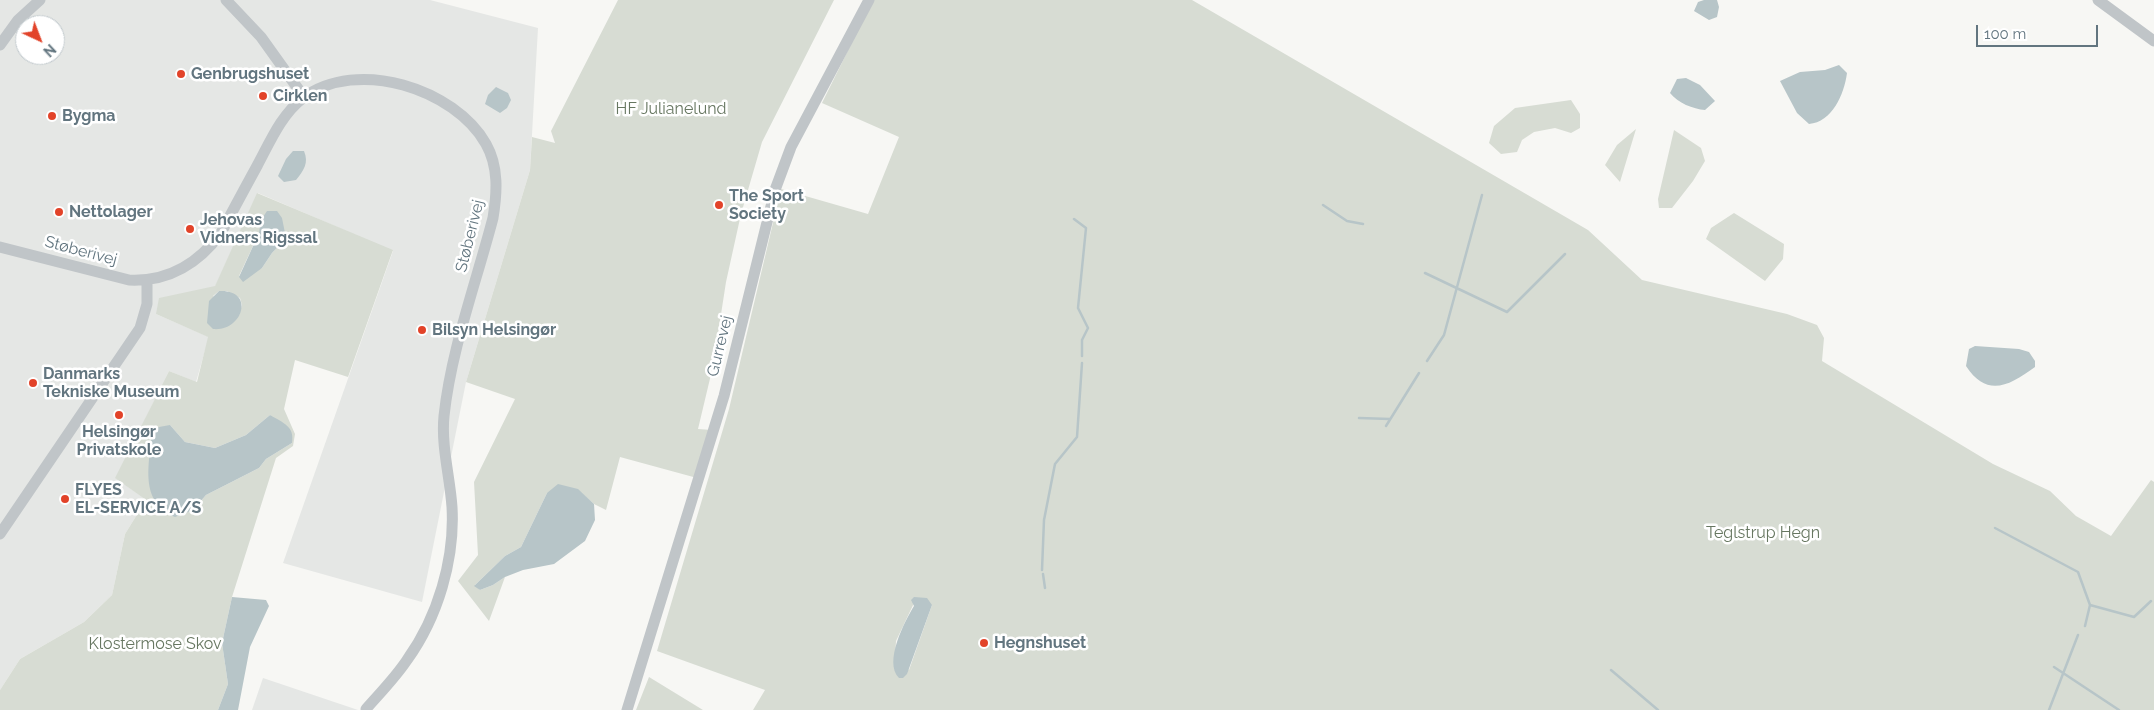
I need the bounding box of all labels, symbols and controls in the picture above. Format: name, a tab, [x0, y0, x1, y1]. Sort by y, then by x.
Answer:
north arrow	[15, 15, 65, 65]
scale bar	[1979, 15, 2102, 47]
text: 100 m	[1984, 25, 2026, 43]
text: N	[40, 41, 59, 60]
place label: Genbrugshuset	[191, 64, 309, 84]
marker: Genbrugshuset	[175, 68, 187, 80]
place label: Cirklen	[273, 86, 327, 106]
marker: Cirklen	[257, 90, 269, 102]
park label: HF Julianelund	[616, 99, 726, 119]
place label: Bygma	[62, 106, 116, 126]
marker: Bygma	[46, 110, 58, 122]
place label: The Sport Society	[729, 186, 804, 224]
street label: Støberivej	[452, 198, 488, 274]
marker: The Sport Society	[713, 199, 725, 211]
place label: Nettolager	[69, 202, 153, 222]
marker: Nettolager	[53, 206, 65, 218]
place label: Jehovas Vidners Rigssal	[200, 210, 317, 248]
marker: Jehovas Vidners Rigssal	[184, 223, 196, 235]
street label: Støberivej	[43, 232, 119, 270]
street label: Gurrevej	[703, 313, 737, 379]
place label: Bilsyn Helsingør	[432, 320, 556, 340]
marker: Bilsyn Helsingør	[416, 324, 428, 336]
place label: Danmarks Tekniske Museum	[43, 364, 179, 402]
marker: Danmarks Tekniske Museum	[27, 377, 39, 389]
marker: Helsingør Privatskole	[113, 409, 125, 421]
place label: Helsingør Privatskole	[77, 422, 161, 460]
place label: FLYES EL-SERVICE A/S	[75, 480, 201, 518]
marker: FLYES EL-SERVICE A/S	[59, 493, 71, 505]
park label: Teglstrup Hegn	[1706, 523, 1820, 543]
place label: Hegnshuset	[994, 633, 1086, 653]
park label: Klostermose Skov	[88, 634, 222, 654]
marker: Hegnshuset	[978, 637, 990, 649]

